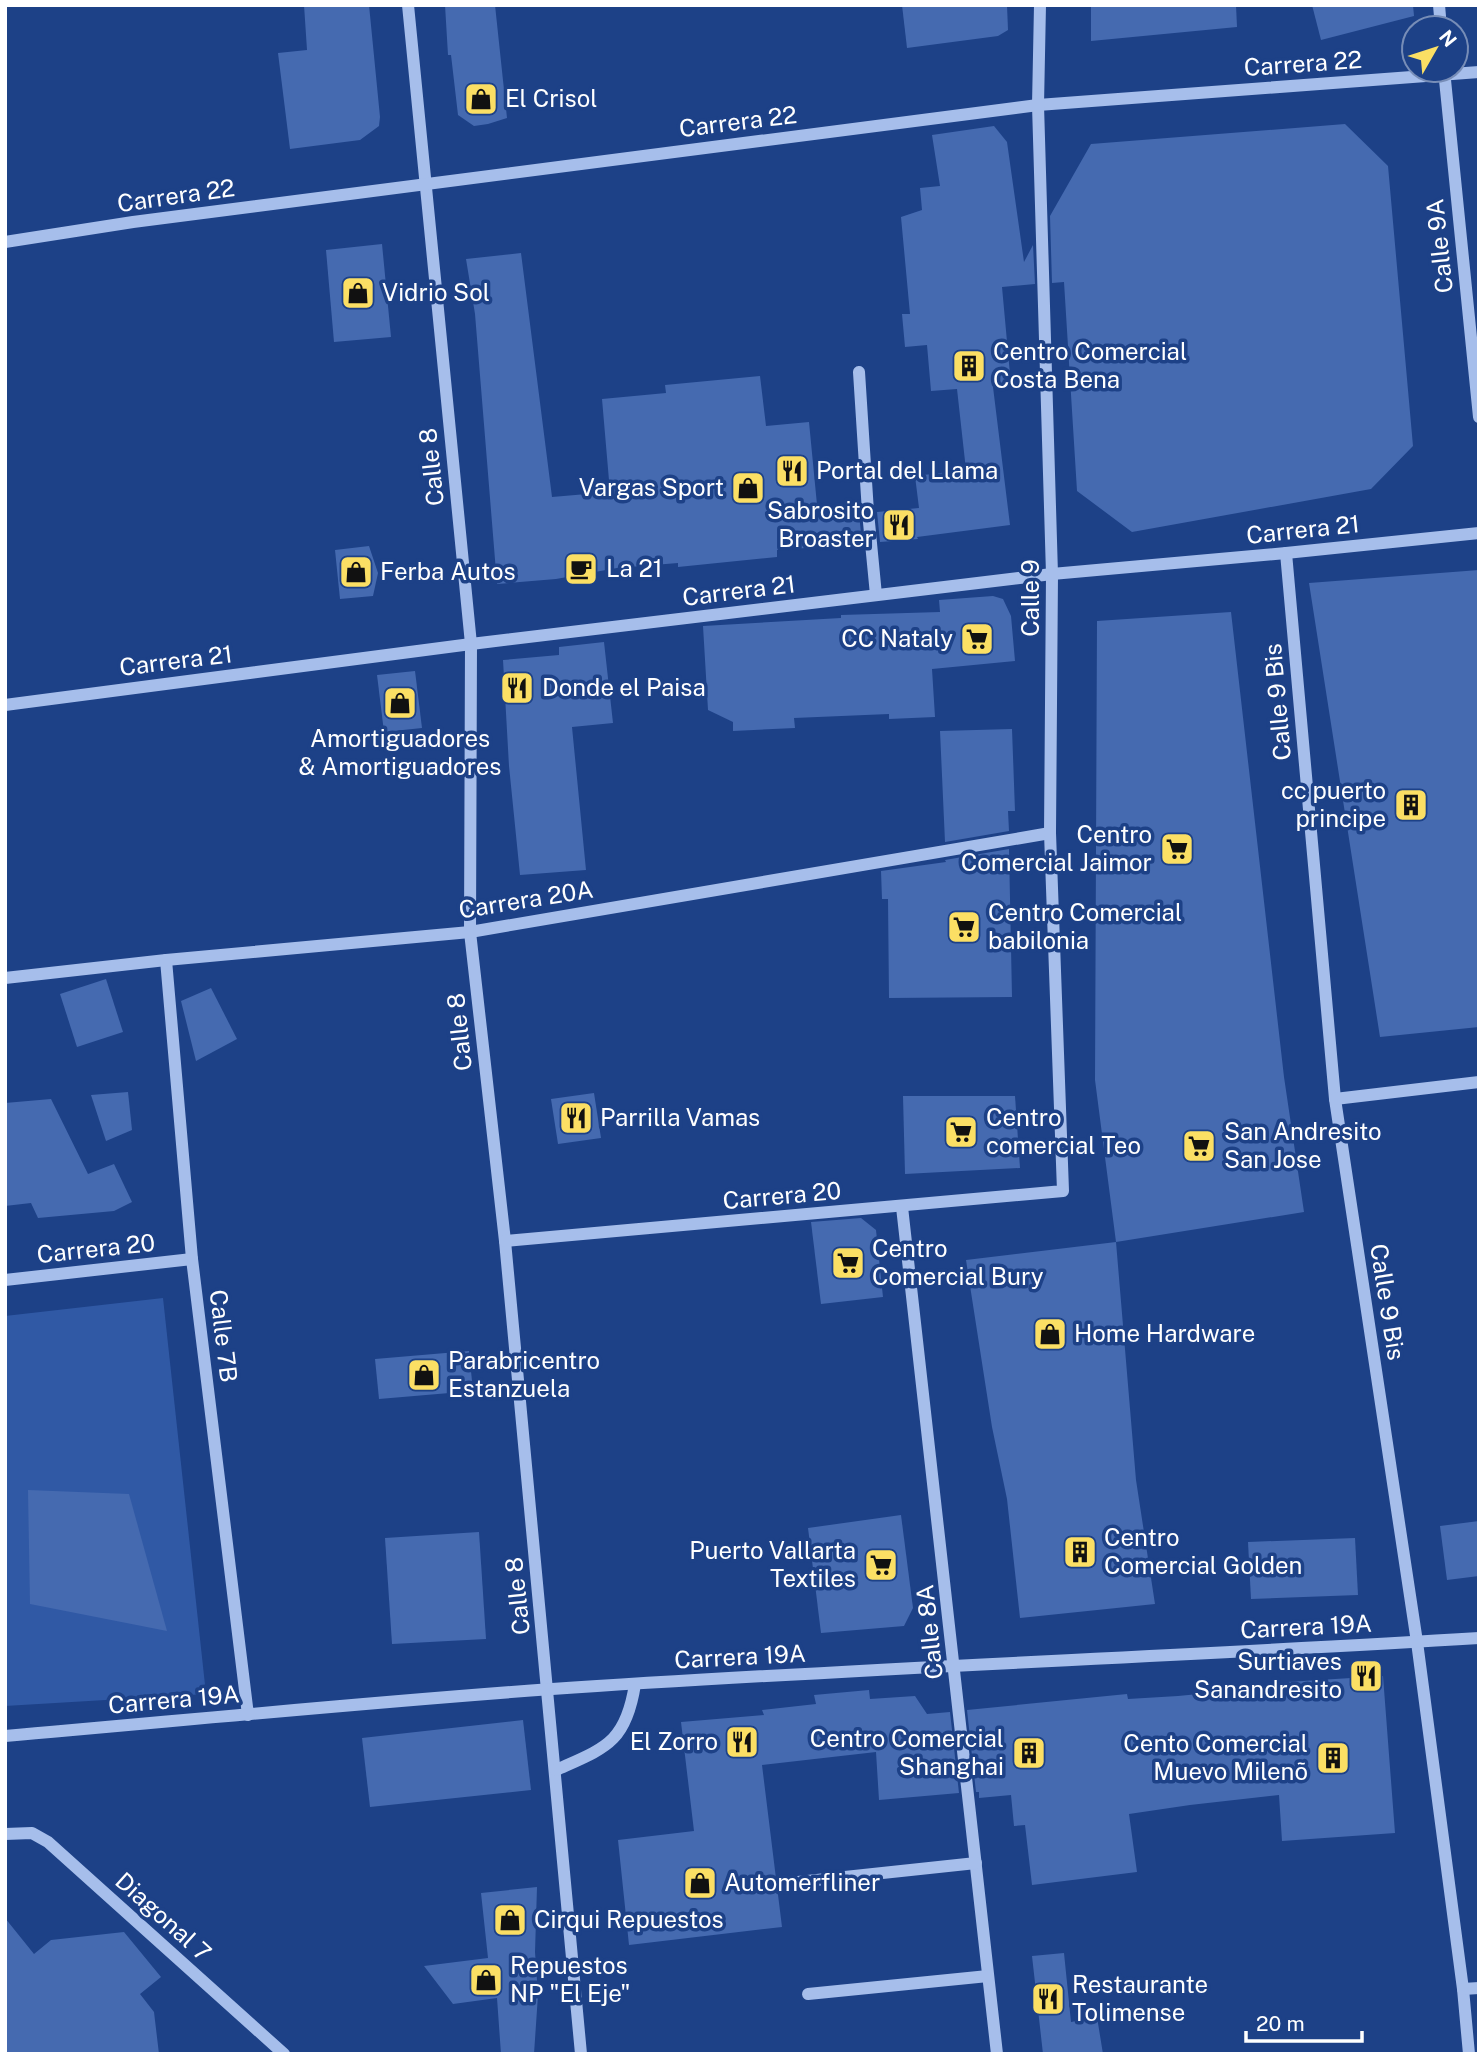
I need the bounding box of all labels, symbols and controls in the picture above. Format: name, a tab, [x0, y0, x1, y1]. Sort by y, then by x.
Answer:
north arrow	[1400, 14, 1470, 84]
text: N	[1435, 26, 1461, 51]
street label: Carrera 22	[1243, 45, 1363, 81]
shop icon: El Crisol	[462, 80, 500, 118]
place label: El Crisol	[505, 84, 598, 112]
street label: Carrera 22	[677, 100, 798, 142]
street label: Carrera 22	[115, 173, 236, 217]
street label: Calle 9A	[1420, 198, 1458, 295]
shop icon: Vidrio Sol	[339, 274, 377, 312]
place label: Vidrio Sol	[382, 278, 490, 306]
place label: Centro Comercial Costa Bena	[993, 337, 1187, 393]
building icon: Centro Comercial Costa Bena	[950, 347, 988, 385]
street label: Calle 8	[413, 427, 449, 507]
restaurant icon: Portal del Llama	[773, 452, 811, 490]
place label: Portal del Llama	[816, 456, 998, 484]
shop icon: Vargas Sport	[729, 469, 767, 507]
place label: Vargas Sport	[579, 473, 724, 501]
place label: Sabrosito Broaster	[767, 496, 874, 552]
restaurant icon: Sabrosito Broaster	[880, 506, 918, 544]
street label: Carrera 21	[1245, 509, 1361, 549]
cafe icon: La 21	[562, 550, 600, 588]
shop icon: Ferba Autos	[337, 553, 375, 591]
place label: La 21	[606, 554, 663, 582]
place label: Ferba Autos	[380, 557, 516, 585]
street label: Calle 9	[1016, 559, 1044, 637]
street label: Carrera 21	[681, 569, 797, 611]
supermarket icon: CC Nataly	[958, 620, 996, 658]
place label: CC Nataly	[841, 624, 953, 652]
street label: Carrera 21	[118, 639, 234, 681]
street label: Calle 9 Bis	[1258, 642, 1296, 762]
restaurant icon: Donde el Paisa	[498, 669, 536, 707]
place label: Donde el Paisa	[542, 673, 706, 701]
shop icon: Amortiguadores & Amortiguadores	[381, 684, 419, 722]
place label: Amortiguadores & Amortiguadores	[298, 724, 502, 780]
place label: cc puerto principe	[1281, 776, 1386, 832]
building icon: cc puerto principe	[1392, 786, 1430, 824]
place label: Centro Comercial Jaimor	[961, 820, 1152, 876]
supermarket icon: Centro Comercial Jaimor	[1158, 830, 1196, 868]
street label: Carrera 20A	[457, 875, 595, 923]
place label: Centro Comercial babilonia	[988, 898, 1182, 954]
supermarket icon: Centro Comercial babilonia	[945, 908, 983, 946]
street label: Calle 8	[441, 992, 477, 1072]
restaurant icon: Parrilla Vamas	[557, 1099, 595, 1137]
place label: Parrilla Vamas	[600, 1103, 760, 1131]
place label: Centro comercial Teo	[986, 1103, 1141, 1159]
supermarket icon: Centro comercial Teo	[942, 1113, 980, 1151]
place label: San Andresito San Jose	[1224, 1117, 1382, 1173]
supermarket icon: San Andresito San Jose	[1180, 1127, 1218, 1165]
street label: Carrera 20	[721, 1176, 842, 1214]
street label: Carrera 20	[35, 1228, 156, 1268]
place label: Centro Comercial Bury	[872, 1234, 1044, 1290]
street label: Calle 9 Bis	[1365, 1242, 1411, 1362]
supermarket icon: Centro Comercial Bury	[829, 1244, 867, 1282]
street label: Calle 7B	[204, 1288, 244, 1384]
shop icon: Home Hardware	[1031, 1315, 1069, 1353]
place label: Home Hardware	[1074, 1319, 1255, 1347]
place label: Parabricentro Estanzuela	[448, 1346, 600, 1402]
shop icon: Parabricentro Estanzuela	[405, 1356, 443, 1394]
place label: Centro Comercial Golden	[1104, 1523, 1302, 1579]
building icon: Centro Comercial Golden	[1061, 1533, 1099, 1571]
place label: Puerto Vallarta Textiles	[689, 1536, 856, 1592]
supermarket icon: Puerto Vallarta Textiles	[862, 1546, 900, 1584]
street label: Calle 8	[499, 1556, 535, 1636]
street label: Calle 8A	[910, 1583, 948, 1681]
street label: Carrera 19A	[1239, 1609, 1372, 1643]
street label: Carrera 19A	[673, 1639, 806, 1673]
place label: Surtiaves Sanandresito	[1194, 1647, 1342, 1703]
restaurant icon: Surtiaves Sanandresito	[1347, 1657, 1385, 1695]
street label: Carrera 19A	[107, 1679, 241, 1719]
restaurant icon: El Zorro	[723, 1723, 761, 1761]
place label: Centro Comercial Shanghai	[810, 1724, 1004, 1780]
place label: El Zorro	[630, 1727, 718, 1755]
place label: Cento Comercial Muevo Milenõ	[1123, 1729, 1308, 1785]
building icon: Centro Comercial Shanghai	[1010, 1734, 1048, 1772]
building icon: Cento Comercial Muevo Milenõ	[1314, 1739, 1352, 1777]
shop icon: Automerfliner	[681, 1864, 719, 1902]
street label: Diagonal 7	[110, 1866, 217, 1966]
place label: Automerfliner	[724, 1868, 880, 1896]
shop icon: Cirqui Repuestos	[491, 1901, 529, 1939]
place label: Cirqui Repuestos	[534, 1905, 724, 1933]
place label: Repuestos NP "El Eje"	[510, 1951, 630, 2007]
shop icon: Repuestos NP "El Eje"	[467, 1961, 505, 1999]
place label: Restaurante Tolimense	[1072, 1970, 1208, 2026]
restaurant icon: Restaurante Tolimense	[1029, 1980, 1067, 2018]
scale bar	[1246, 2000, 1362, 2044]
text: 20 m	[1256, 2011, 1305, 2036]

